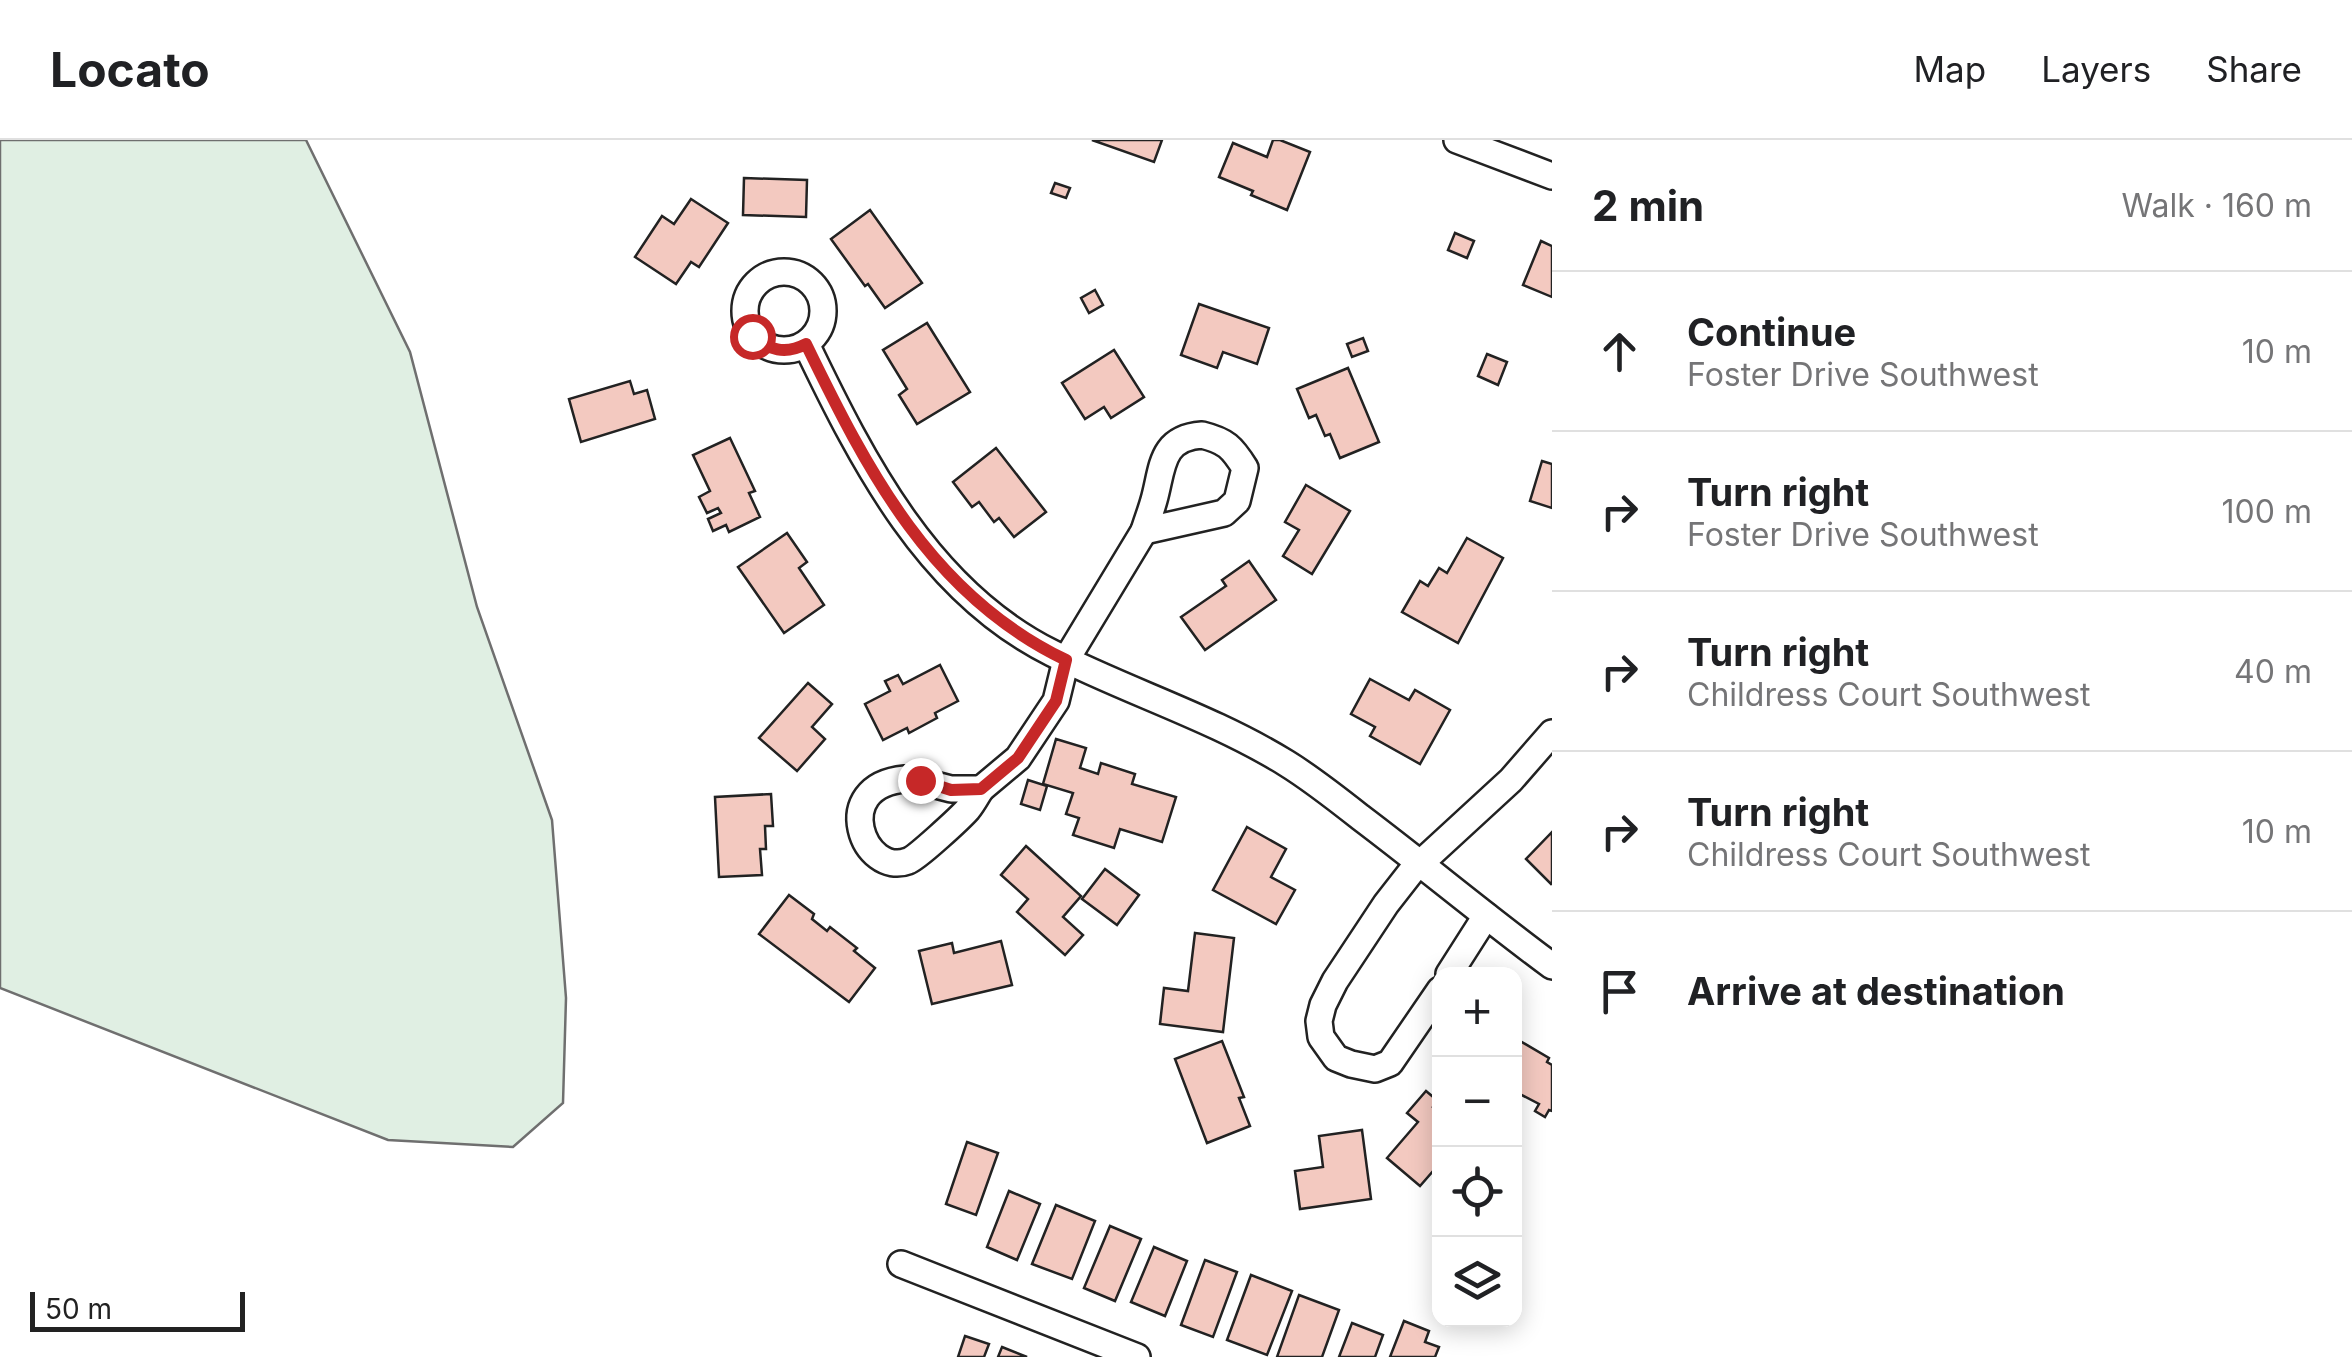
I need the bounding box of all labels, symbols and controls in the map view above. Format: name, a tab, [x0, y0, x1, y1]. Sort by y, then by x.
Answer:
text: Locato	[50, 40, 210, 99]
text: Map	[1914, 48, 1986, 90]
text: Layers	[2041, 48, 2151, 90]
text: Share	[2206, 48, 2302, 90]
text: 2 min	[1592, 180, 1704, 231]
text: Walk · 160 m	[2122, 186, 2312, 225]
text: Continue	[1687, 309, 1856, 355]
route start	[730, 314, 776, 360]
icon: ahead	[1592, 324, 1647, 379]
text: 10 m	[2242, 332, 2312, 371]
text: Foster Drive Southwest	[1687, 355, 2039, 394]
text: Turn right	[1687, 469, 1869, 515]
icon: right	[1592, 484, 1647, 539]
text: 100 m	[2222, 492, 2312, 531]
text: Foster Drive Southwest	[1687, 515, 2039, 554]
text: Turn right	[1687, 629, 1869, 675]
icon: right	[1592, 644, 1647, 699]
text: 40 m	[2234, 652, 2312, 691]
text: Childress Court Southwest	[1687, 675, 2091, 714]
route end	[898, 758, 944, 804]
text: Turn right	[1687, 789, 1869, 835]
icon: right	[1592, 804, 1647, 859]
text: 10 m	[2242, 812, 2312, 851]
text: Childress Court Southwest	[1687, 835, 2091, 874]
icon: arrive	[1592, 964, 1647, 1019]
map controls	[1432, 967, 1522, 1327]
button: +	[1432, 967, 1522, 1057]
text: Arrive at destination	[1687, 968, 2065, 1014]
button: −	[1432, 1057, 1522, 1147]
button: locate	[1432, 1147, 1522, 1237]
button: layers	[1432, 1237, 1522, 1327]
scale bar	[30, 1287, 245, 1332]
text: 50 m	[45, 1292, 112, 1326]

